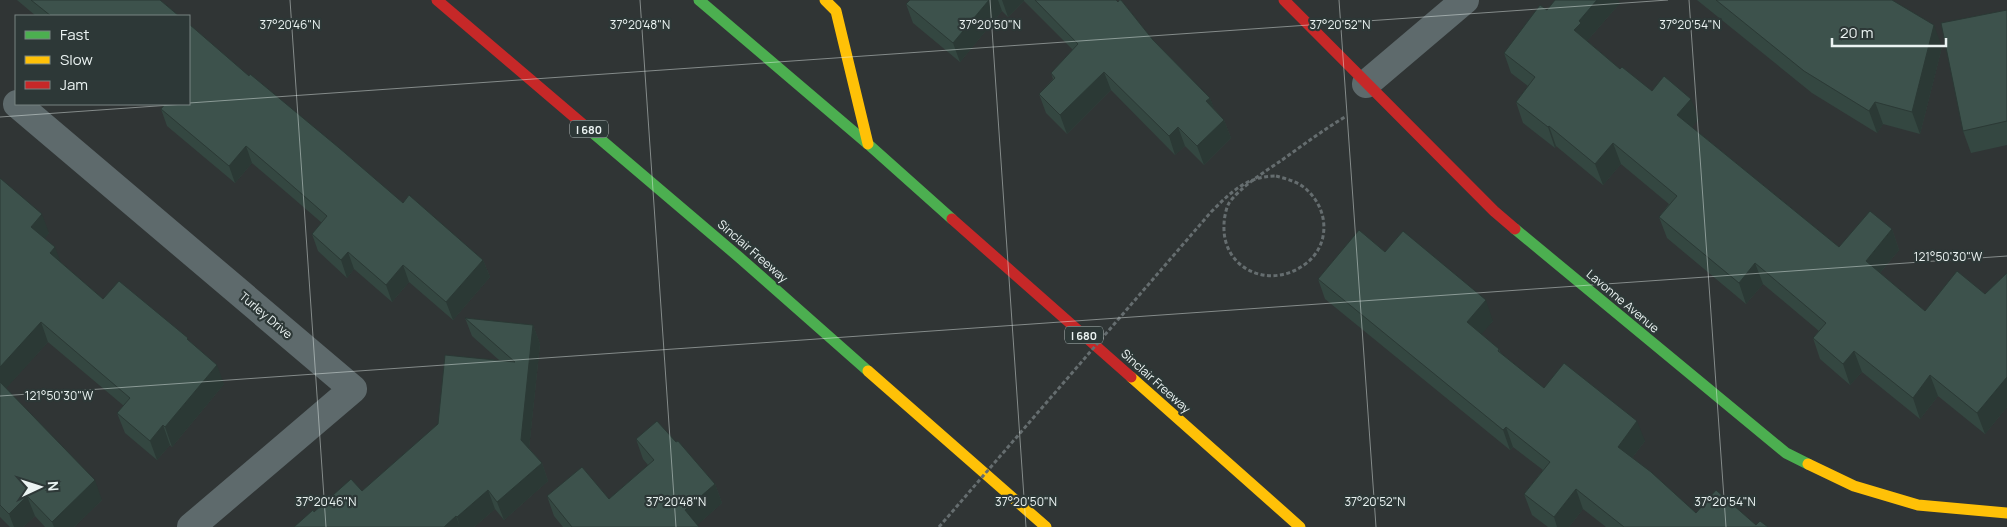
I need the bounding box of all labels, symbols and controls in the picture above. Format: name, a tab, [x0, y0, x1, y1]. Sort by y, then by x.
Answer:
legend	[15, 15, 190, 105]
scale bar	[1832, 15, 1946, 47]
text: 37°20'46"N	[260, 16, 320, 33]
text: 37°20'48"N	[610, 16, 670, 33]
text: 37°20'50"N	[959, 16, 1021, 33]
text: 37°20'52"N	[1309, 16, 1371, 33]
text: 37°20'54"N	[1659, 16, 1721, 33]
text: 20 m	[1840, 22, 1873, 43]
text: Fast	[60, 24, 89, 45]
text: Slow	[60, 49, 93, 70]
text: Jam	[60, 74, 88, 95]
road number: I 680	[570, 120, 608, 138]
street label: Sinclair Freeway	[714, 216, 792, 287]
text: 121°50'30"W	[1914, 248, 1983, 265]
street label: Lavonne Avenue	[1583, 265, 1663, 337]
street label: Turley Drive	[236, 288, 296, 342]
road number: I 680	[1065, 326, 1103, 344]
street label: Sinclair Freeway	[1118, 345, 1195, 417]
text: 121°50'30"W	[25, 387, 94, 404]
north arrow	[15, 462, 65, 512]
text: N	[44, 480, 63, 492]
text: 37°20'46"N	[296, 493, 356, 510]
text: 37°20'48"N	[646, 493, 706, 510]
text: 37°20'50"N	[995, 493, 1057, 510]
text: 37°20'52"N	[1344, 493, 1406, 510]
text: 37°20'54"N	[1694, 493, 1756, 510]

